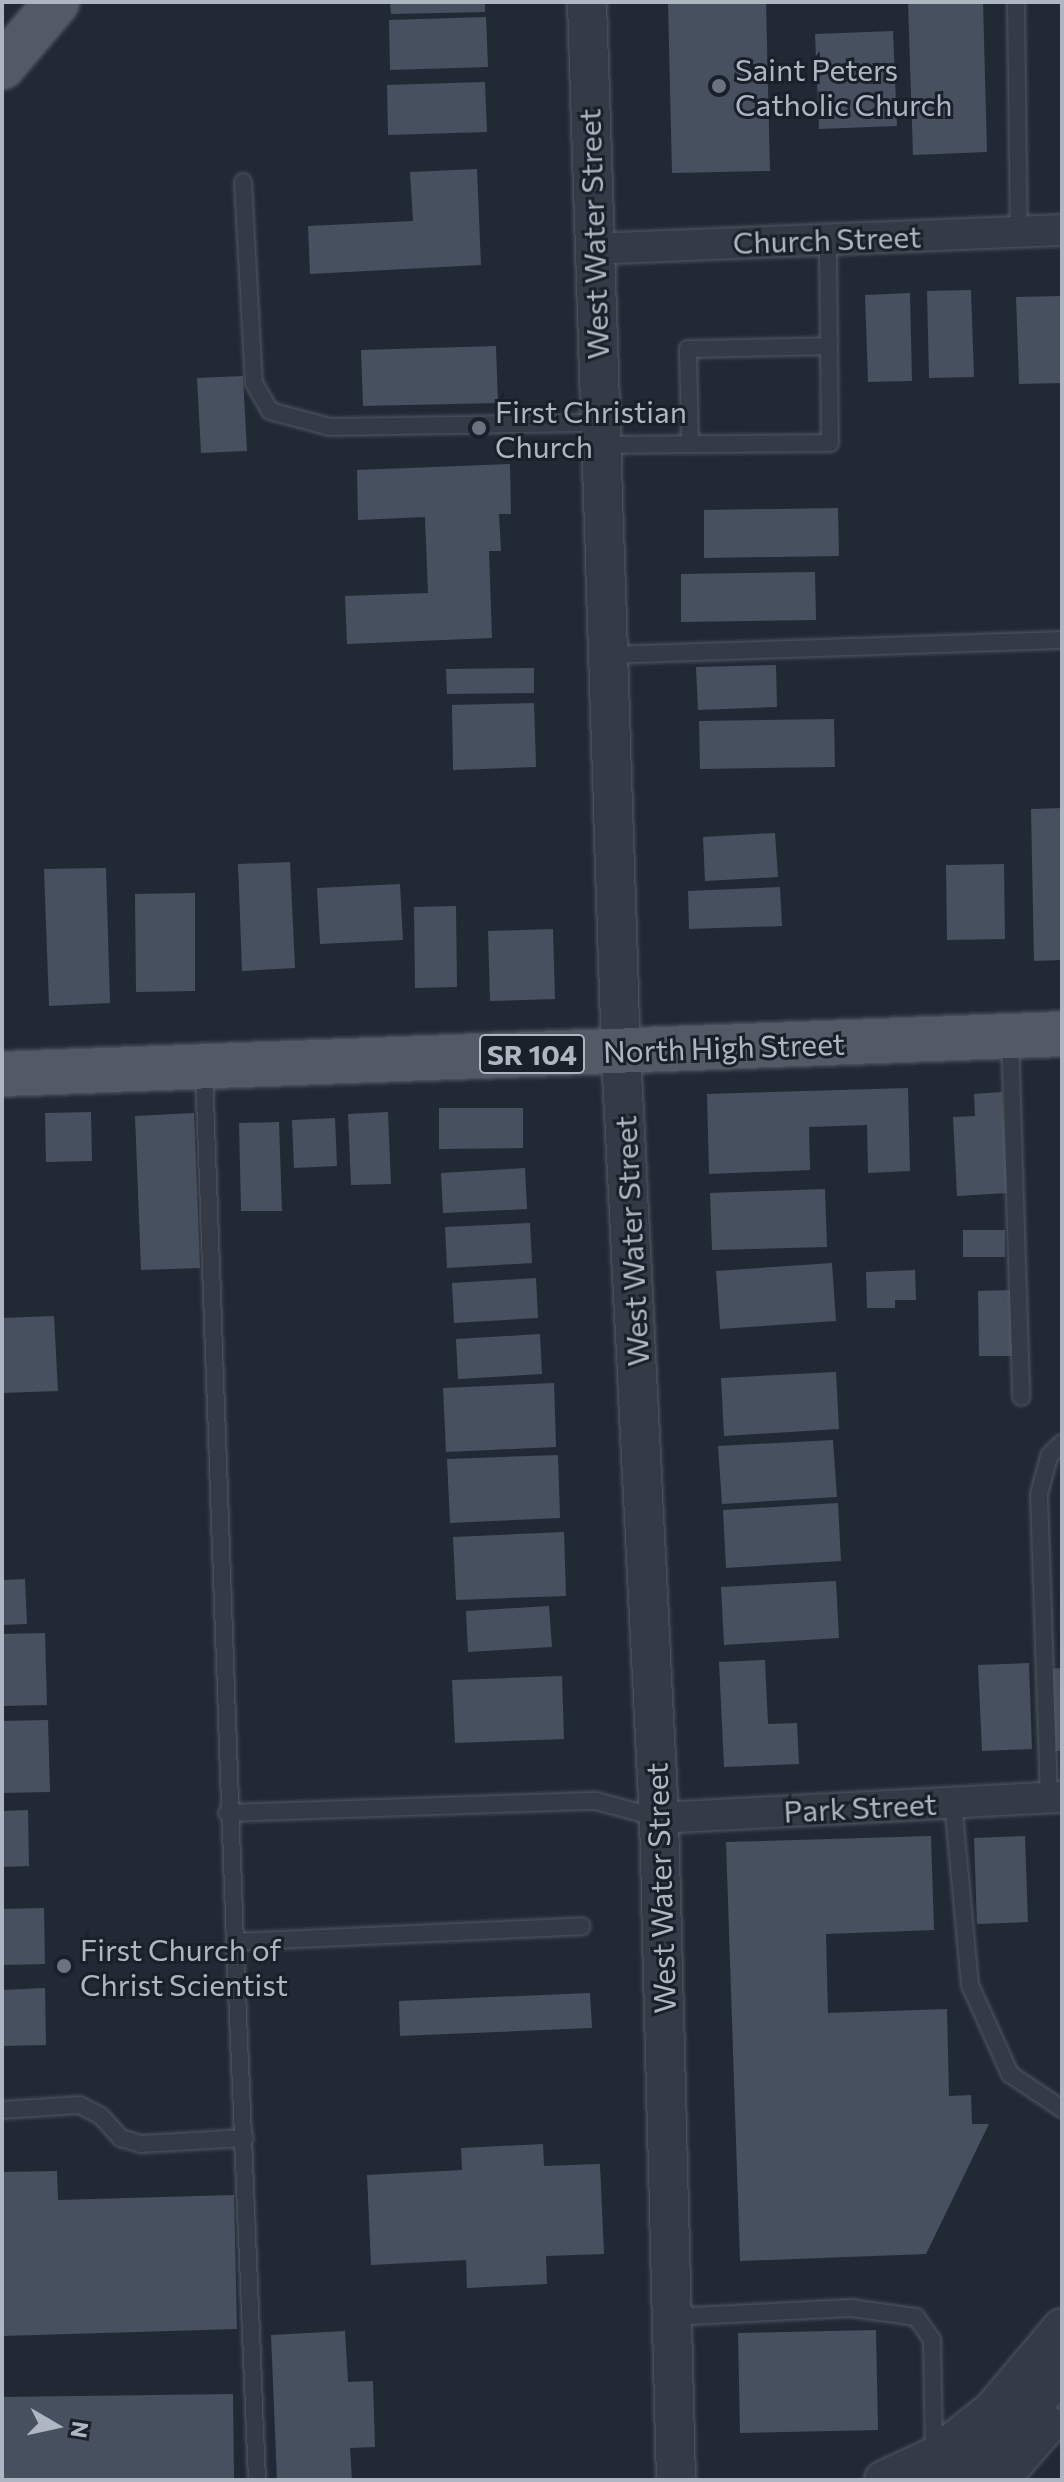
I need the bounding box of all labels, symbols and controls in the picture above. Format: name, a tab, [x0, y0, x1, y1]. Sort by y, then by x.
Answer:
place label: Saint Peters Catholic Church	[735, 51, 953, 122]
marker: Saint Peters Catholic Church	[710, 77, 728, 95]
street label: West Water Street	[571, 108, 615, 360]
street label: Church Street	[732, 218, 922, 260]
place label: First Christian Church	[495, 393, 687, 464]
marker: First Christian Church	[470, 419, 488, 437]
street label: North High Street	[602, 1025, 846, 1069]
road number: SR 104	[478, 1030, 586, 1078]
street label: West Water Street	[606, 1115, 656, 1367]
street label: West Water Street	[638, 1762, 682, 2014]
street label: Park Street	[783, 1785, 937, 1829]
place label: First Church of Christ Scientist	[80, 1931, 288, 2002]
marker: First Church of Christ Scientist	[55, 1957, 73, 1975]
north arrow	[16, 2386, 96, 2466]
text: N	[66, 2420, 95, 2440]

